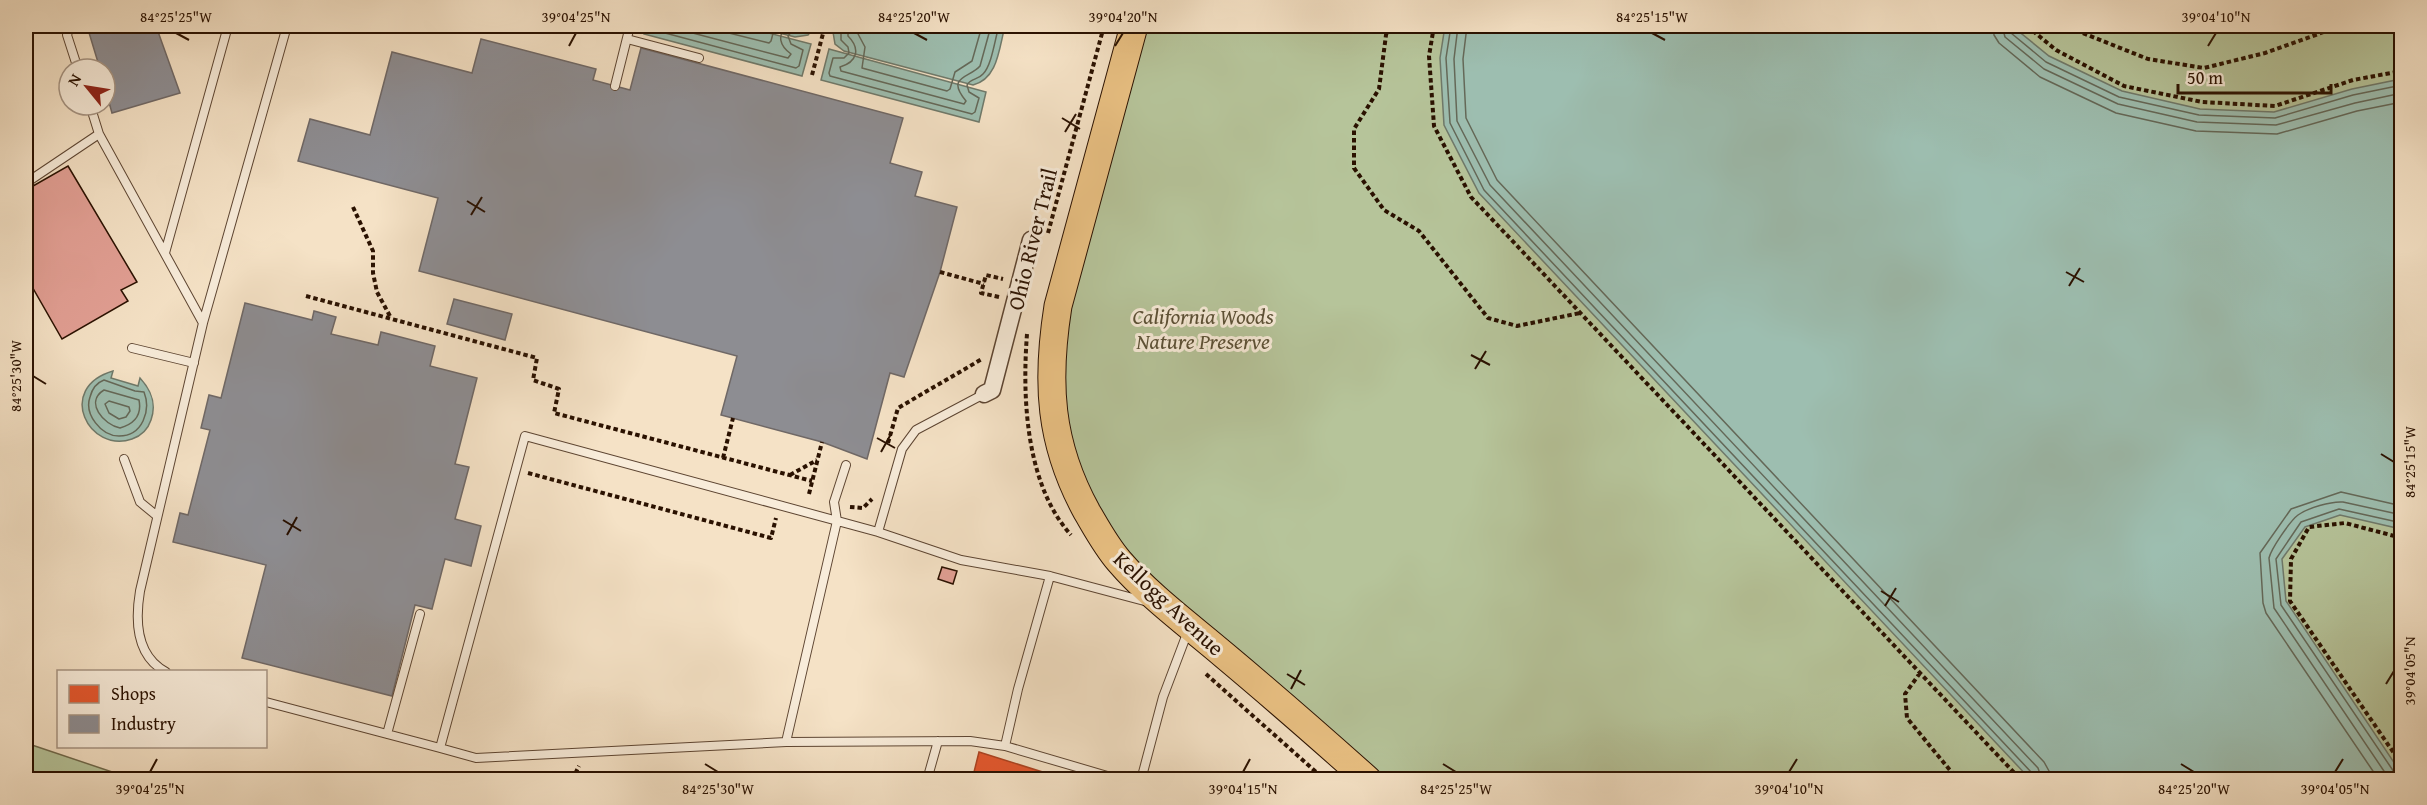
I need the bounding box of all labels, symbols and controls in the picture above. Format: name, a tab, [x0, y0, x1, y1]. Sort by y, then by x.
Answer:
text: 84°25'25"W	[140, 6, 212, 27]
text: 39°04'25"N	[542, 6, 611, 27]
text: 84°25'20"W	[878, 6, 950, 27]
text: 39°04'20"N	[1089, 6, 1158, 27]
text: 84°25'15"W	[1616, 6, 1688, 27]
text: 39°04'10"N	[2182, 6, 2251, 27]
north arrow	[57, 57, 117, 117]
scale bar	[2178, 57, 2331, 95]
text: 50 m	[2187, 64, 2223, 91]
text: N	[61, 69, 87, 90]
street label: Ohio River Trail	[999, 165, 1065, 313]
park label: California Woods Nature Preserve	[1132, 300, 1274, 357]
text: 84°25'30"W	[5, 340, 26, 412]
text: 84°25'15"W	[2399, 426, 2420, 498]
street label: Kellogg Avenue	[1106, 543, 1232, 663]
text: 39°04'05"N	[2399, 636, 2420, 705]
legend	[57, 670, 267, 748]
text: Shops	[111, 680, 156, 707]
text: Industry	[111, 710, 176, 737]
text: 39°04'25"N	[116, 778, 185, 799]
text: 84°25'30"W	[682, 778, 754, 799]
text: 39°04'15"N	[1209, 778, 1278, 799]
text: 84°25'25"W	[1420, 778, 1492, 799]
text: 39°04'10"N	[1755, 778, 1824, 799]
text: 84°25'20"W	[2158, 778, 2230, 799]
text: 39°04'05"N	[2301, 778, 2370, 799]

